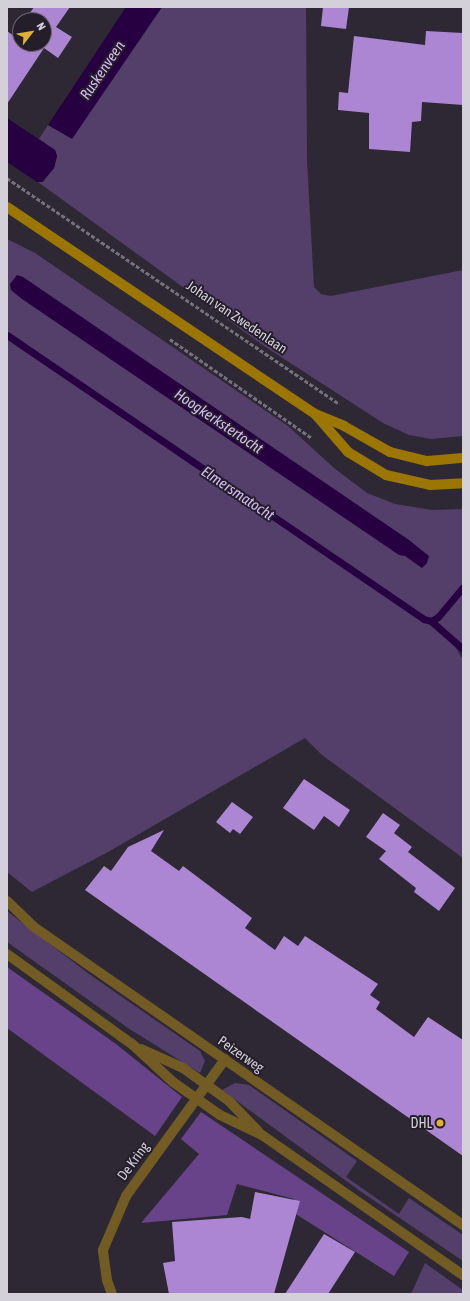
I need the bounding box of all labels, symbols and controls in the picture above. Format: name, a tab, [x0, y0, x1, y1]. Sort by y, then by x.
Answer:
north arrow	[12, 12, 52, 52]
text: N	[35, 20, 48, 32]
water label: Ruskenveen	[76, 37, 128, 103]
street label: Johan van Zwedenlaan	[183, 277, 291, 357]
water label: Hoogkerkstertocht	[171, 385, 267, 457]
water label: Elmersmatocht	[198, 462, 278, 524]
street label: Peizerweg	[215, 1032, 267, 1076]
place label: DHL	[411, 1115, 432, 1131]
marker: DHL	[435, 1118, 445, 1128]
street label: De Kring	[114, 1139, 152, 1183]

